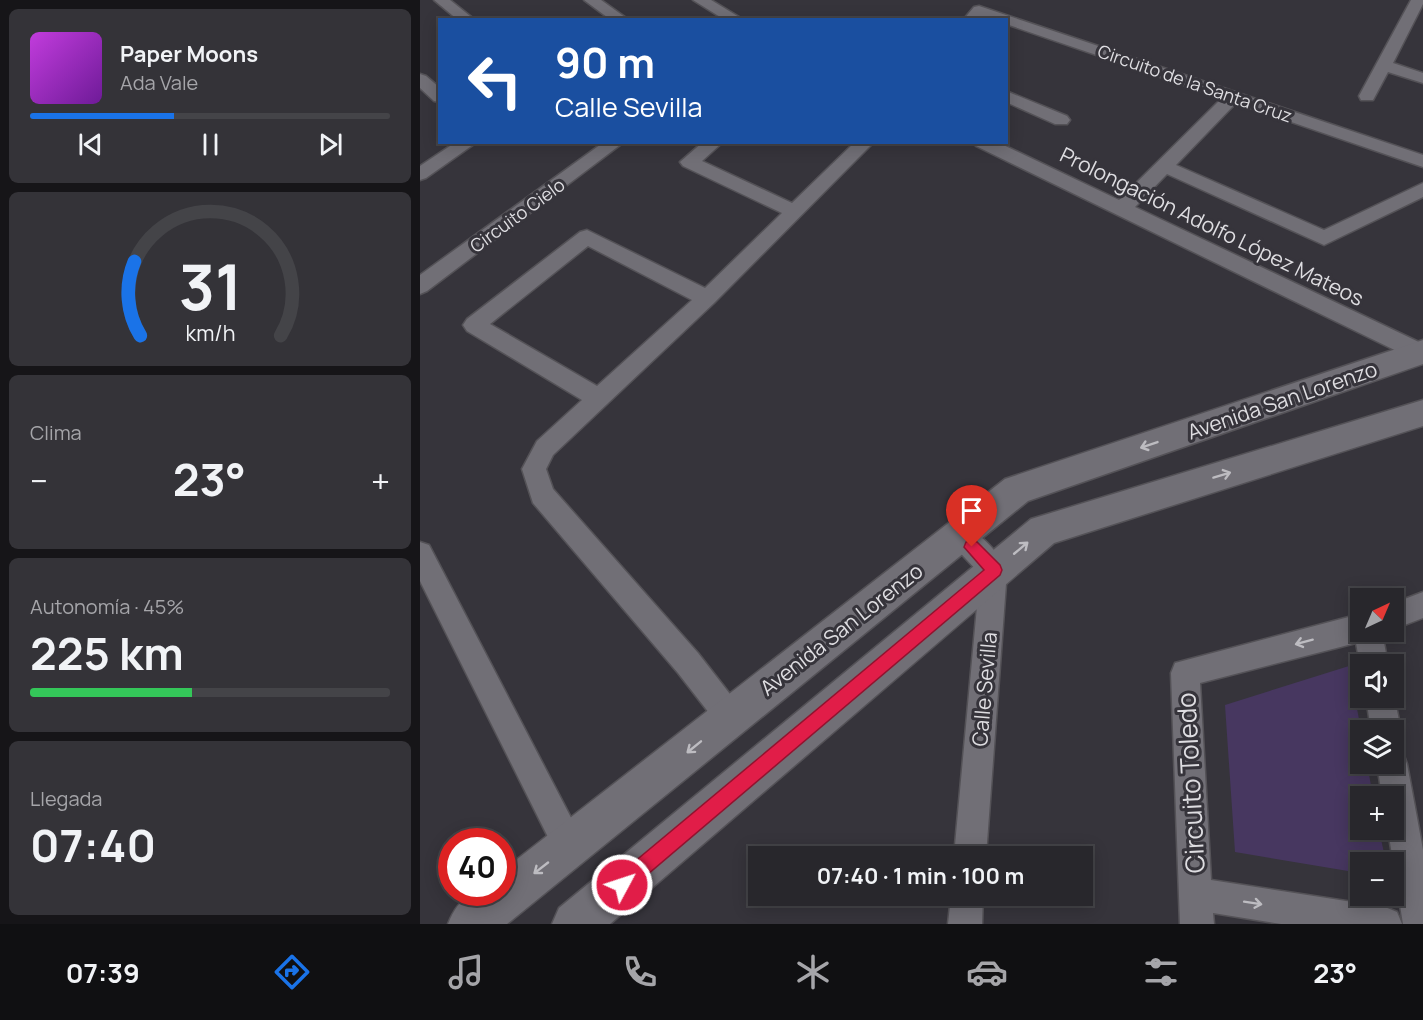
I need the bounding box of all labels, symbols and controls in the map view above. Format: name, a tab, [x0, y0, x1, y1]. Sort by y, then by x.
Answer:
text: 90 m	[555, 33, 655, 91]
street label: Circuito de la Santa Cruz	[1095, 38, 1295, 128]
text: Paper Moons	[120, 39, 258, 69]
icon: left	[456, 42, 534, 120]
text: Ada Vale	[120, 69, 198, 96]
text: Calle Sevilla	[555, 88, 703, 125]
icon: previous	[74, 128, 107, 161]
icon: pause	[194, 128, 227, 161]
icon: next	[314, 128, 347, 161]
street label: Prolongación Adolfo López Mateos	[1056, 140, 1368, 312]
street label: Circuito Cielo	[465, 172, 569, 258]
text: 31	[178, 243, 242, 329]
text: km/h	[185, 318, 235, 347]
street label: Avenida San Lorenzo	[1183, 354, 1381, 446]
text: Clima	[30, 419, 82, 446]
one-way arrow	[1140, 441, 1159, 452]
text: 23°	[173, 448, 246, 510]
text: −	[30, 458, 48, 503]
text: +	[371, 458, 390, 503]
one-way arrow	[1212, 468, 1231, 479]
pin	[946, 485, 997, 547]
icon: arrive	[955, 494, 988, 527]
one-way arrow	[1013, 541, 1028, 555]
street label: Avenida San Lorenzo	[754, 557, 928, 701]
north arrow	[1350, 588, 1404, 642]
map controls	[1350, 588, 1404, 906]
text: Autonomía · 45%	[30, 593, 184, 620]
text: 225 km	[30, 622, 184, 684]
street label: Calle Sevilla	[965, 631, 1003, 747]
one-way arrow	[1295, 637, 1314, 649]
button: sound	[1350, 654, 1404, 708]
street label: Circuito Toledo	[1167, 692, 1213, 874]
button: layers	[1350, 720, 1404, 774]
one-way arrow	[686, 740, 702, 753]
text: Llegada	[30, 785, 102, 812]
button: +	[1350, 786, 1404, 840]
text: 07:40	[30, 814, 156, 876]
speed limit sign: 40	[438, 828, 516, 906]
button: −	[1350, 852, 1404, 906]
position arrow	[590, 853, 654, 917]
text: 07:40 · 1 min · 100 m	[817, 861, 1024, 891]
one-way arrow	[533, 862, 549, 875]
one-way arrow	[1243, 898, 1263, 909]
icon: directions	[271, 951, 313, 993]
icon: music	[445, 951, 487, 993]
icon: phone	[619, 951, 661, 993]
icon: climate	[792, 951, 834, 993]
icon: car	[966, 951, 1008, 993]
icon: filters	[1140, 951, 1182, 993]
text: 07:39	[66, 954, 140, 991]
text: 23°	[1313, 954, 1357, 991]

